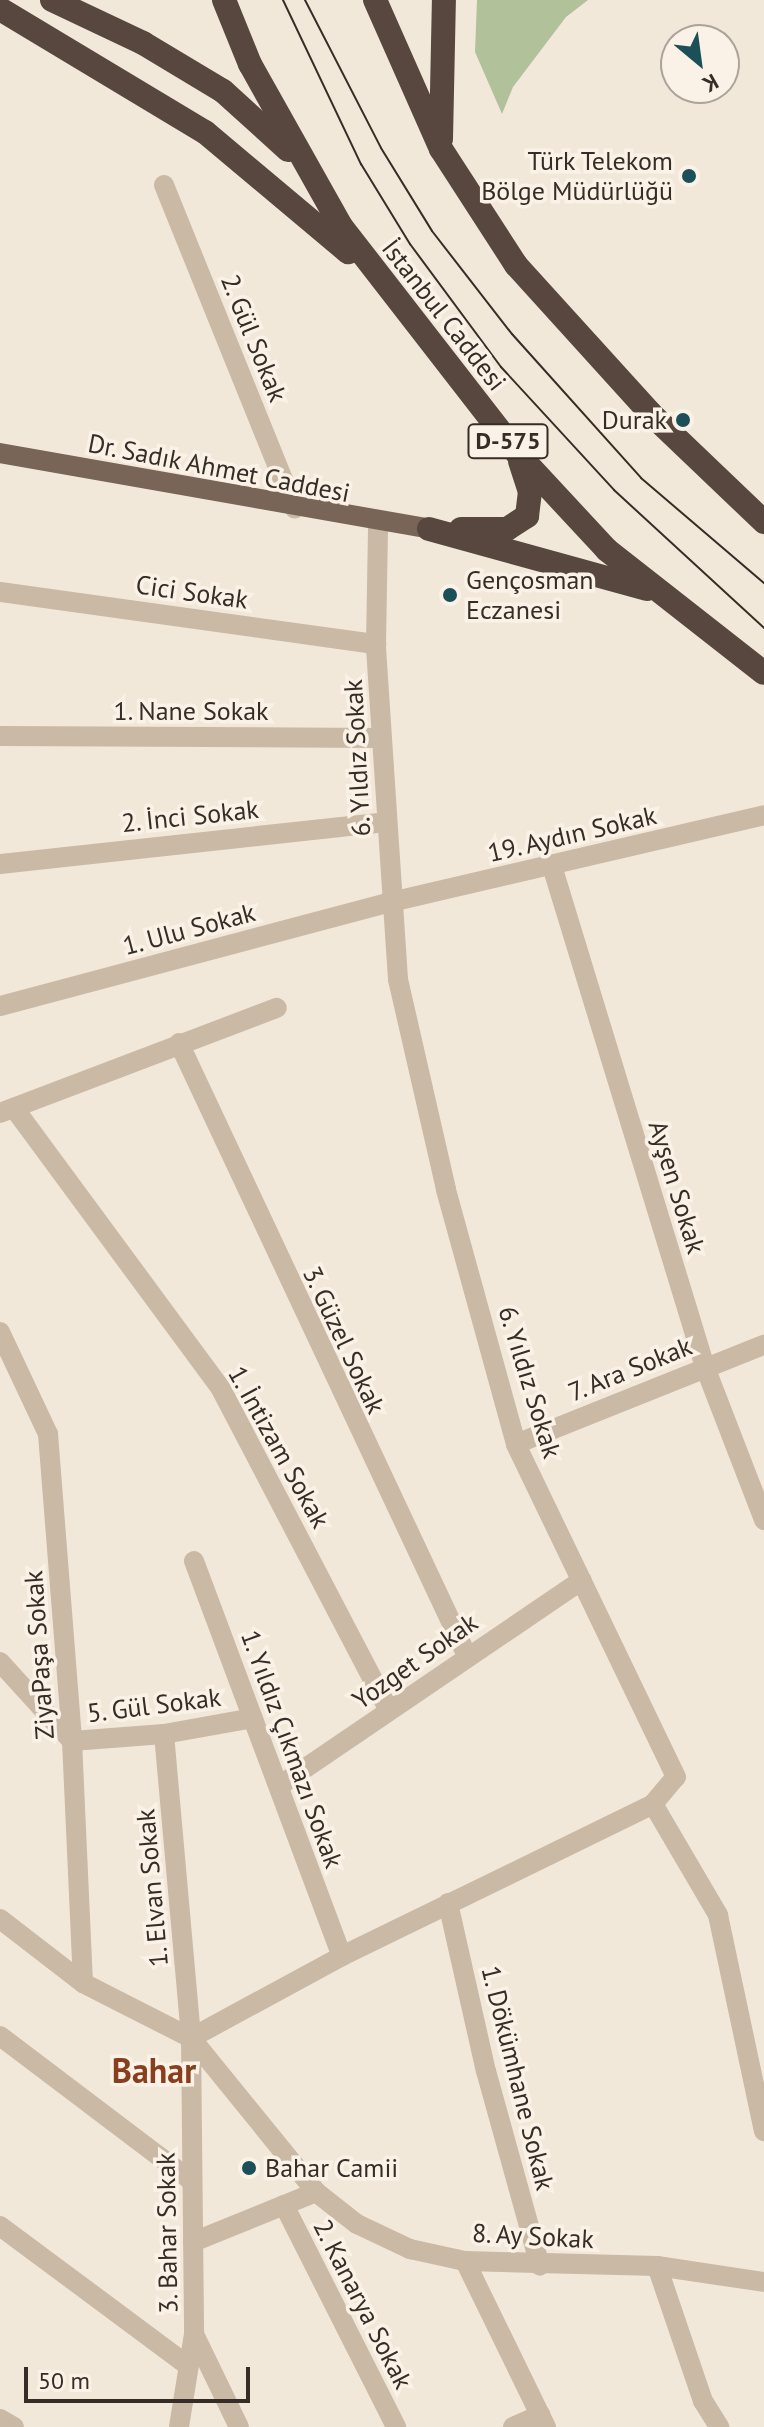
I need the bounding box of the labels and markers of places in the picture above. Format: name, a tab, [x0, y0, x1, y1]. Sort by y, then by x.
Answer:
place label: Türk Telekom Bölge Müdürlüğü	[481, 145, 673, 206]
marker: Türk Telekom Bölge Müdürlüğü	[680, 167, 698, 185]
place label: Durak	[602, 404, 667, 436]
marker: Durak	[674, 411, 692, 429]
place label: Gençosman Eczanesi	[466, 564, 594, 626]
marker: Gençosman Eczanesi	[441, 586, 459, 604]
place label: Bahar Camii	[265, 2152, 398, 2184]
marker: Bahar Camii	[240, 2159, 258, 2177]

